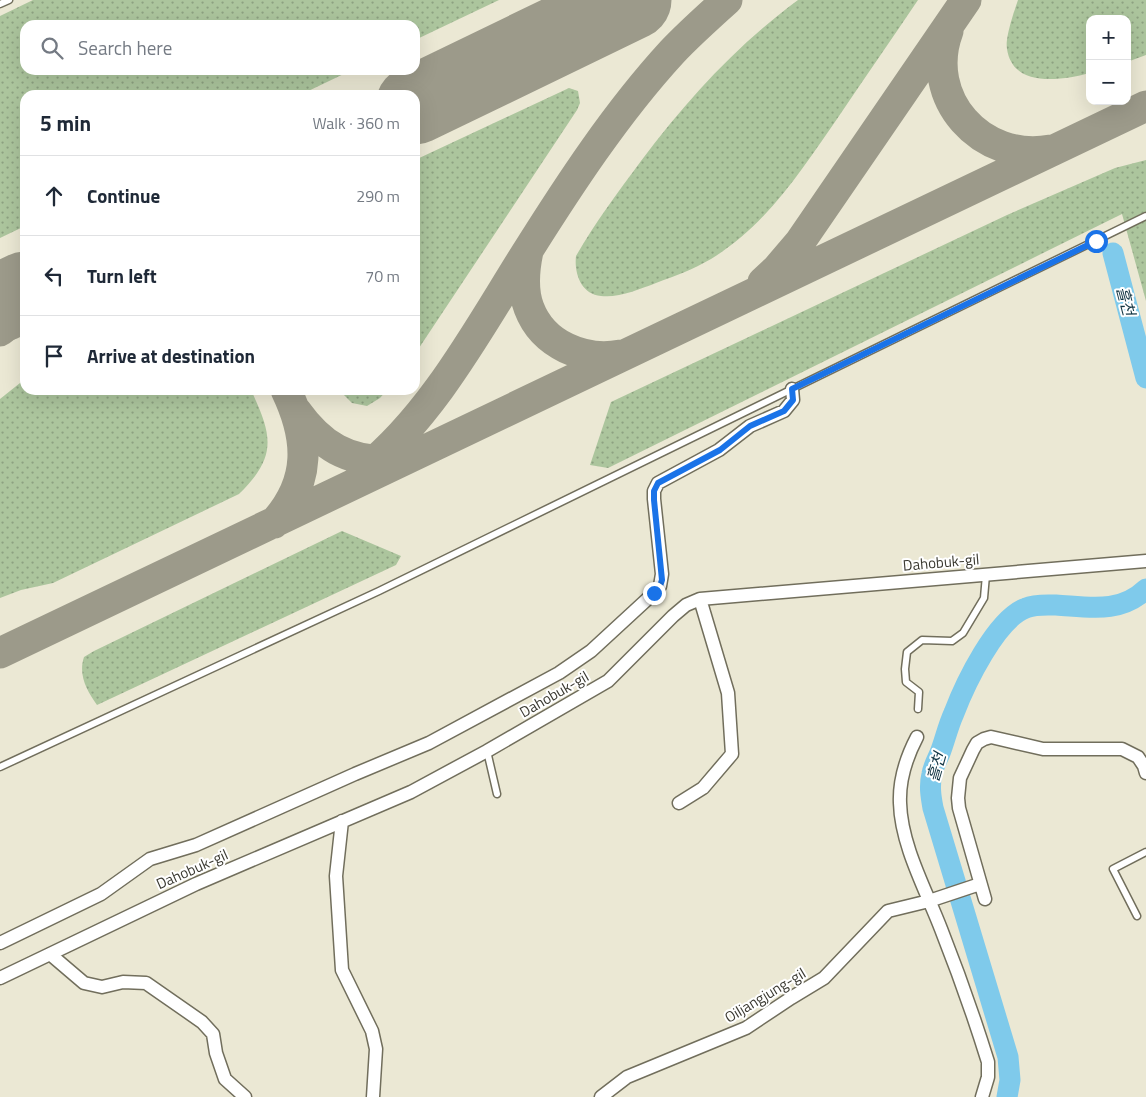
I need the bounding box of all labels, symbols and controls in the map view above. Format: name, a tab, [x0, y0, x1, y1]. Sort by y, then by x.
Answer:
map controls	[1086, 15, 1131, 105]
button: +	[1086, 15, 1131, 60]
search box	[20, 20, 420, 75]
text: Search here	[78, 33, 172, 62]
icon: search	[38, 34, 66, 62]
button: −	[1086, 60, 1131, 105]
text: 5 min	[40, 107, 91, 139]
text: Walk · 360 m	[312, 111, 400, 135]
text: Continue	[87, 181, 160, 210]
icon: ahead	[40, 182, 68, 210]
text: 290 m	[356, 184, 400, 208]
route start	[1085, 230, 1108, 253]
text: Turn left	[87, 261, 157, 290]
icon: left	[40, 262, 68, 290]
text: 70 m	[365, 264, 400, 288]
water label: 흘천	[1111, 284, 1142, 321]
text: Arrive at destination	[87, 341, 255, 370]
icon: arrive	[40, 342, 68, 370]
street label: Dahobuk-gil	[902, 547, 980, 577]
route end	[643, 582, 666, 605]
street label: Dahobuk-gil	[515, 665, 593, 723]
water label: 흘천	[920, 747, 952, 784]
street label: Dahobuk-gil	[152, 843, 232, 895]
street label: Oiljangjung-gil	[720, 962, 810, 1028]

